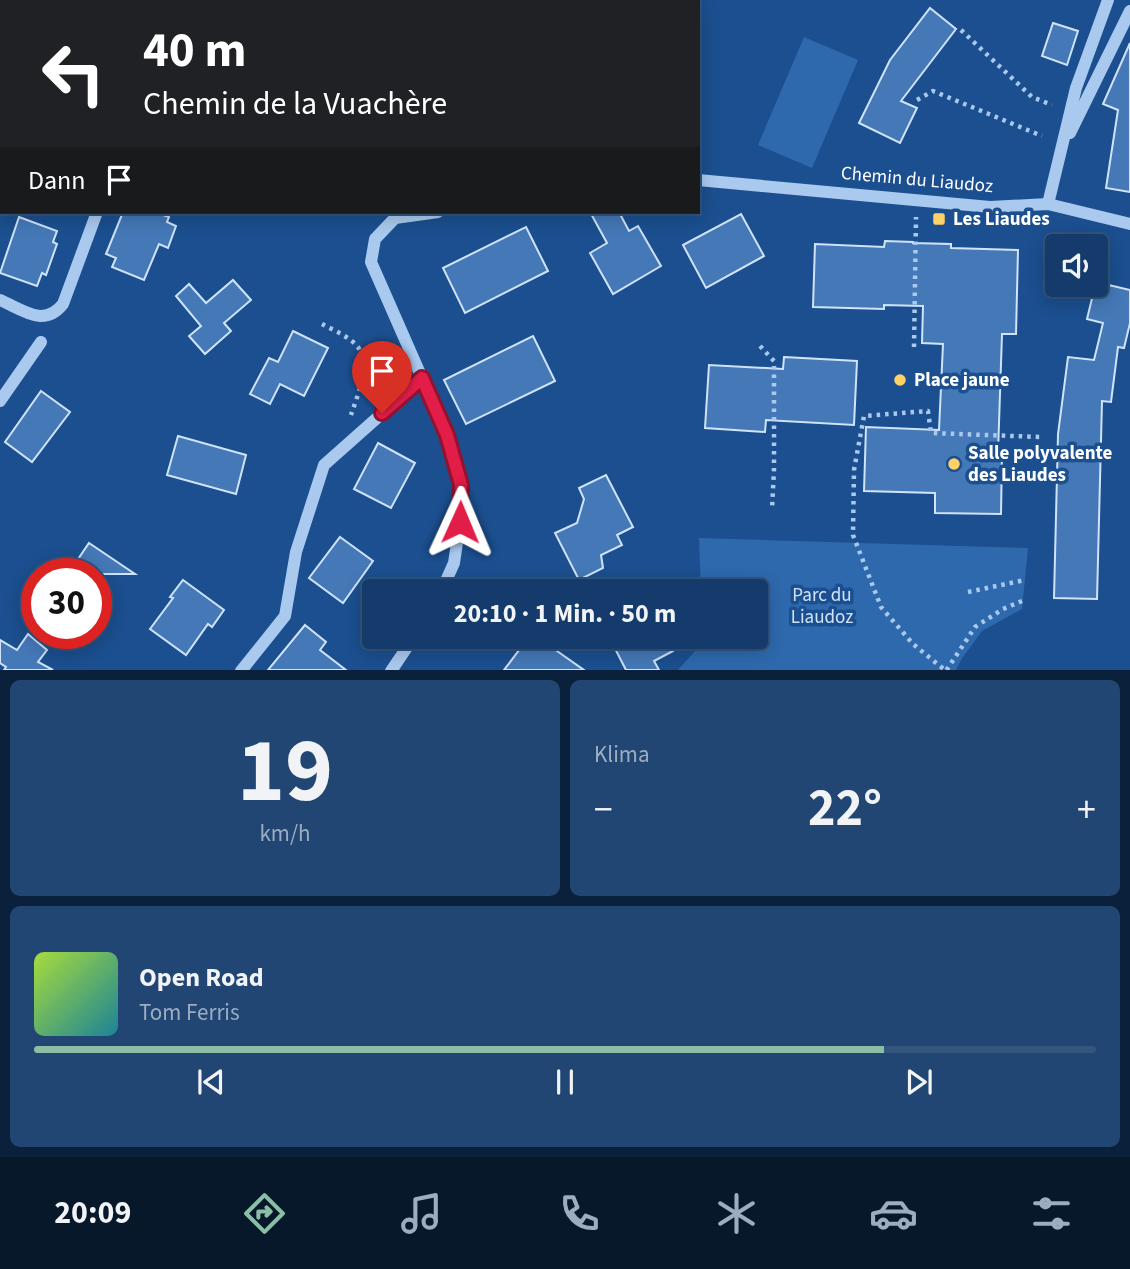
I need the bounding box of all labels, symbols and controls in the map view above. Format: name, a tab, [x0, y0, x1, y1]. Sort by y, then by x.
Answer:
text: 40 m	[143, 16, 247, 86]
icon: left	[28, 28, 119, 119]
text: Chemin de la Vuachère	[143, 81, 447, 127]
street label: Chemin du Liaudoz	[840, 160, 994, 200]
icon: arrive	[100, 161, 138, 199]
text: Dann	[28, 162, 86, 199]
place label: Les Liaudes	[953, 206, 1050, 233]
marker: Les Liaudes	[931, 211, 947, 227]
map controls	[1045, 234, 1108, 297]
button: sound	[1045, 234, 1108, 297]
pin	[352, 341, 412, 413]
icon: arrive	[363, 352, 401, 390]
place label: Place jaune	[914, 367, 1010, 394]
marker: Place jaune	[892, 372, 908, 388]
place label: Salle polyvalente des Liaudes	[968, 440, 1112, 489]
marker: Salle polyvalente des Liaudes	[946, 456, 962, 472]
position arrow	[423, 485, 497, 559]
speed limit sign: 30	[21, 558, 112, 649]
park label: Parc du Liaudoz	[791, 582, 853, 631]
text: 20:10 · 1 Min. · 50 m	[454, 595, 676, 632]
text: 19	[237, 707, 333, 836]
text: Klima	[594, 738, 650, 771]
text: 22°	[808, 772, 882, 846]
text: −	[594, 783, 613, 837]
text: +	[1077, 783, 1096, 837]
text: km/h	[259, 817, 311, 850]
text: Open Road	[139, 959, 264, 996]
text: Tom Ferris	[139, 996, 240, 1029]
icon: previous	[192, 1063, 230, 1101]
icon: pause	[546, 1063, 584, 1101]
icon: next	[900, 1063, 938, 1101]
icon: directions	[240, 1189, 289, 1238]
icon: music	[397, 1189, 446, 1238]
icon: phone	[555, 1189, 604, 1238]
icon: climate	[712, 1189, 761, 1238]
icon: car	[869, 1189, 918, 1238]
icon: filters	[1027, 1189, 1076, 1238]
text: 20:09	[54, 1190, 131, 1236]

